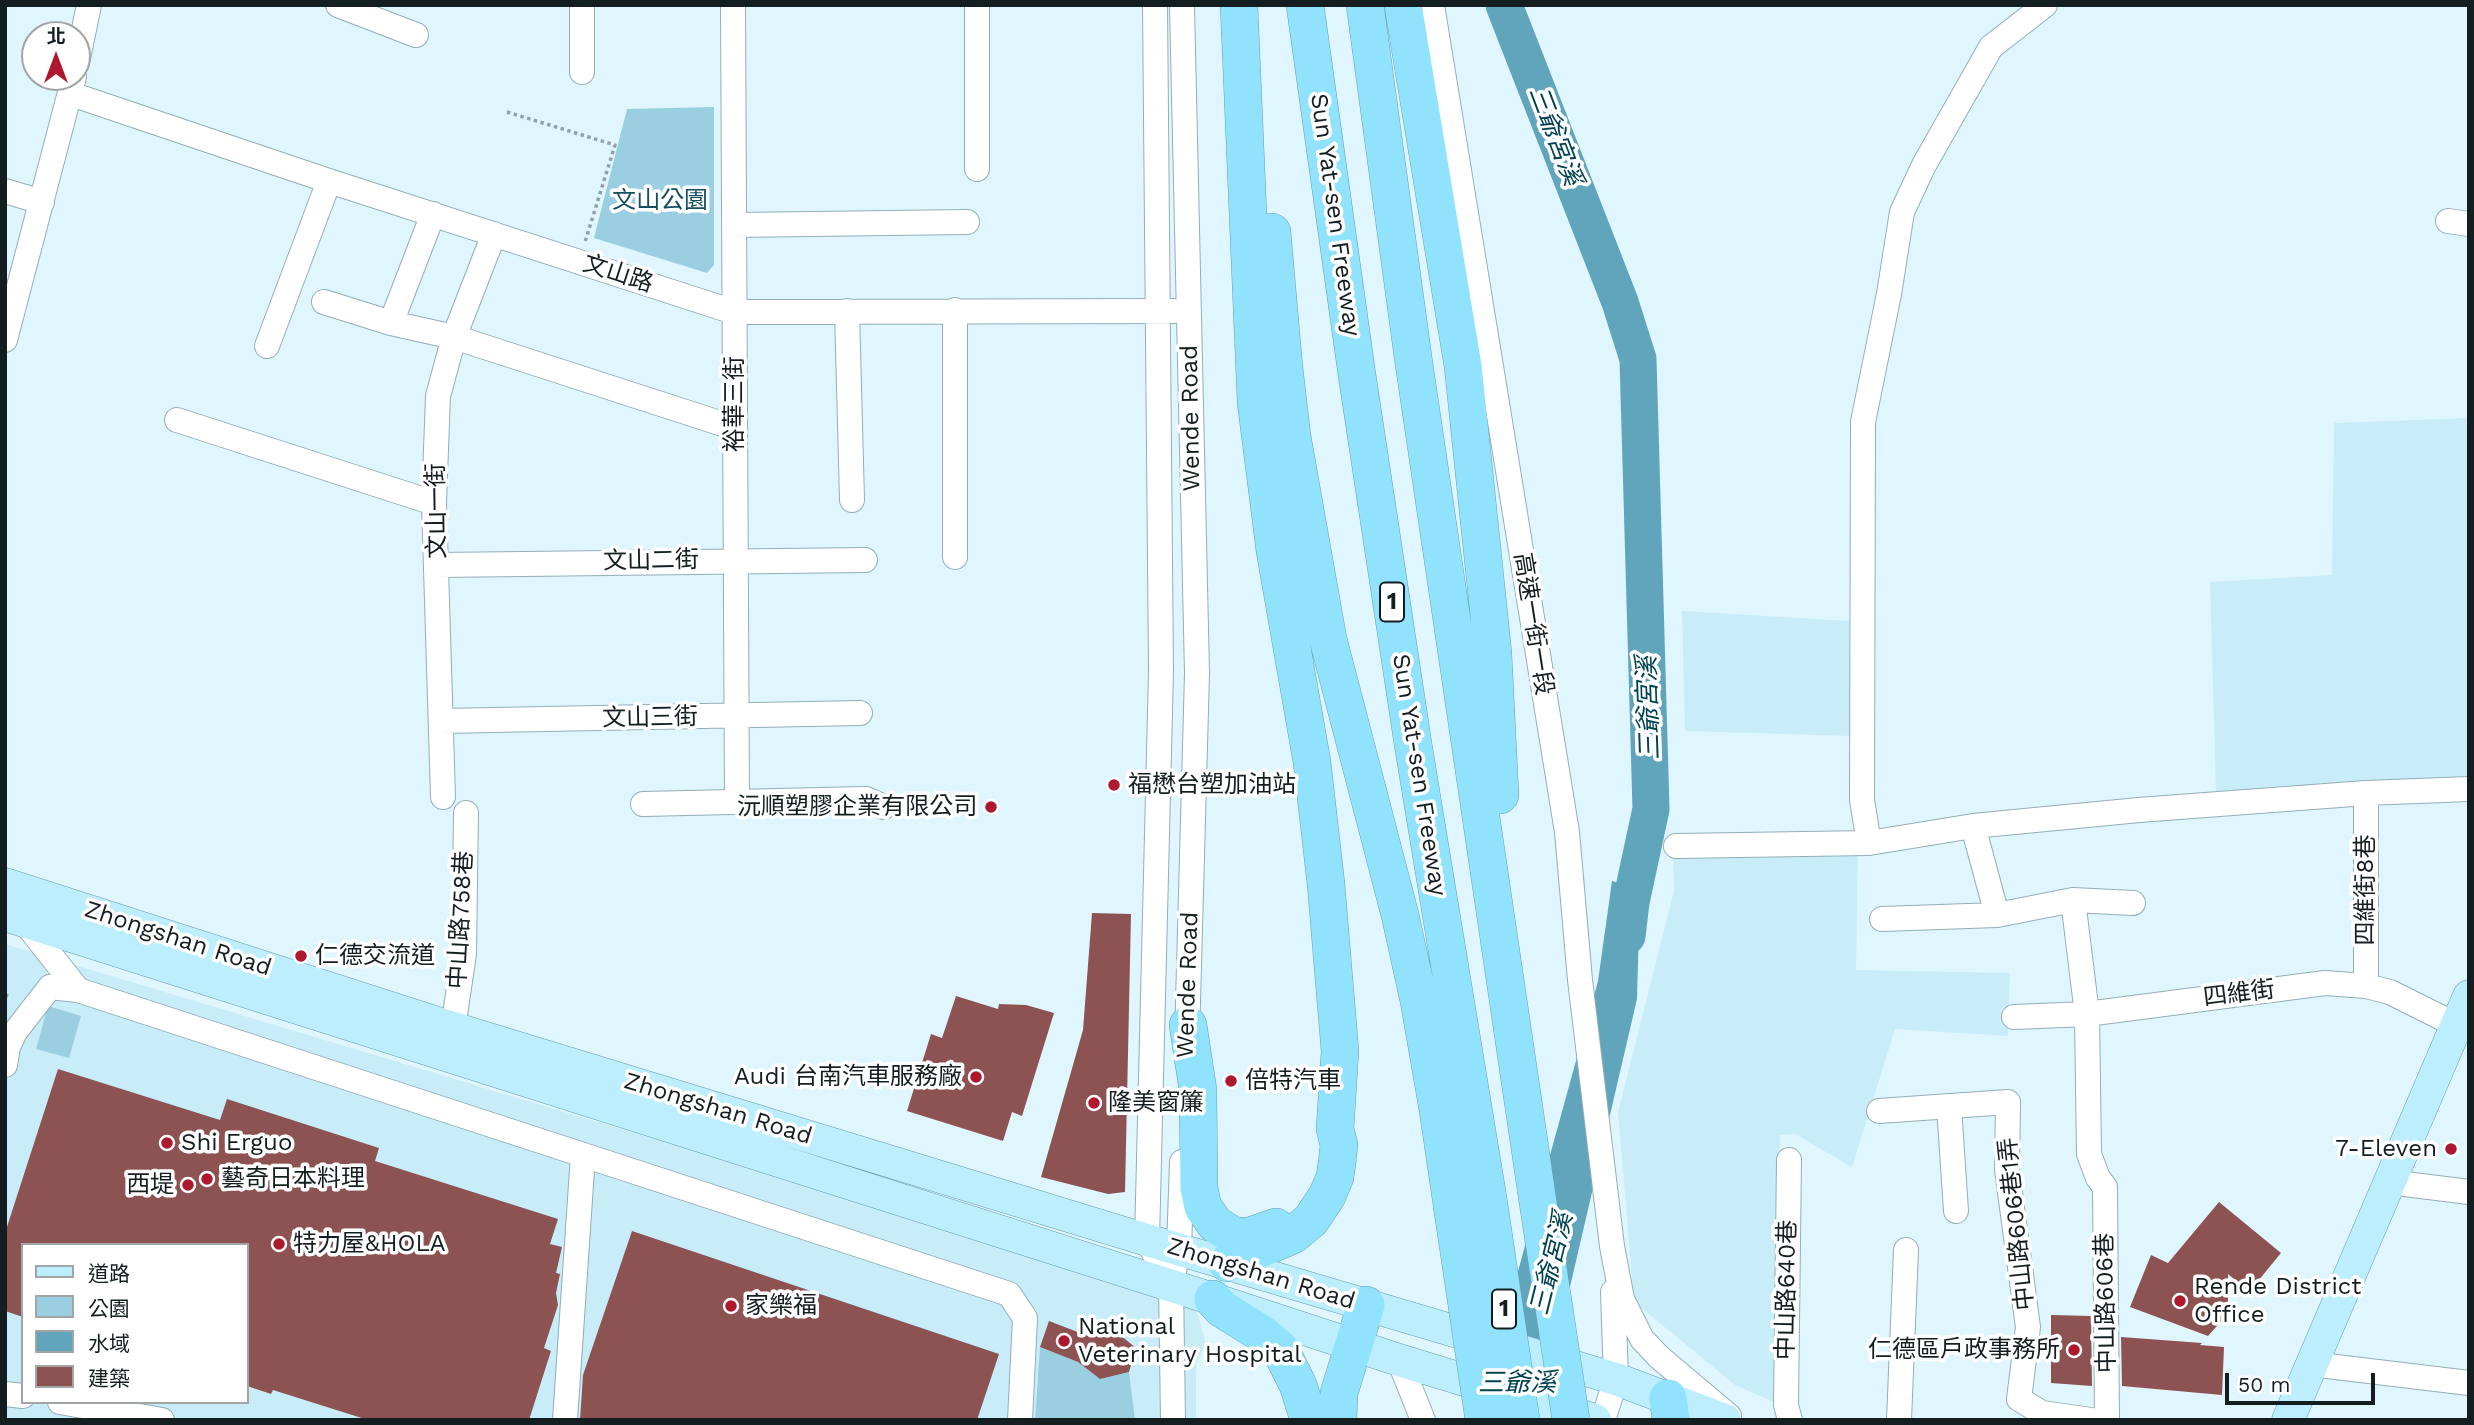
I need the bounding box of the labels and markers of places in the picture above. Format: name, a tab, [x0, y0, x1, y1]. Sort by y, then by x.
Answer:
place label: 福懋台塑加油站	[1128, 771, 1296, 799]
marker: 福懋台塑加油站	[1106, 777, 1122, 793]
place label: 沅順塑膠企業有限公司	[737, 793, 977, 821]
marker: 沅順塑膠企業有限公司	[983, 799, 999, 815]
place label: 仁德交流道	[315, 942, 435, 970]
marker: 仁德交流道	[293, 948, 309, 964]
place label: Audi 台南汽車服務廠	[734, 1063, 962, 1091]
place label: 倍特汽車	[1245, 1067, 1341, 1095]
marker: Audi 台南汽車服務廠	[968, 1069, 984, 1085]
marker: 倍特汽車	[1223, 1073, 1239, 1089]
place label: 隆美窗簾	[1108, 1089, 1204, 1117]
marker: 隆美窗簾	[1086, 1095, 1102, 1111]
place label: Shi Erguo	[181, 1129, 292, 1157]
marker: Shi Erguo	[159, 1135, 175, 1151]
place label: 7-Eleven	[2335, 1135, 2437, 1163]
marker: 7-Eleven	[2443, 1141, 2459, 1157]
place label: 藝奇日本料理	[221, 1165, 365, 1193]
place label: 西堤	[126, 1171, 174, 1199]
marker: 藝奇日本料理	[199, 1171, 215, 1187]
marker: 西堤	[180, 1177, 196, 1193]
place label: 特力屋&HOLA	[293, 1230, 446, 1258]
marker: 特力屋&HOLA	[271, 1236, 287, 1252]
place label: Rende District Office	[2194, 1273, 2361, 1329]
place label: 家樂福	[745, 1292, 817, 1320]
marker: Rende District Office	[2172, 1293, 2188, 1309]
marker: 家樂福	[723, 1298, 739, 1314]
place label: National Veterinary Hospital	[1078, 1313, 1302, 1369]
marker: National Veterinary Hospital	[1056, 1333, 1072, 1349]
place label: 仁德區戶政事務所	[1868, 1336, 2060, 1364]
marker: 仁德區戶政事務所	[2066, 1342, 2082, 1358]

